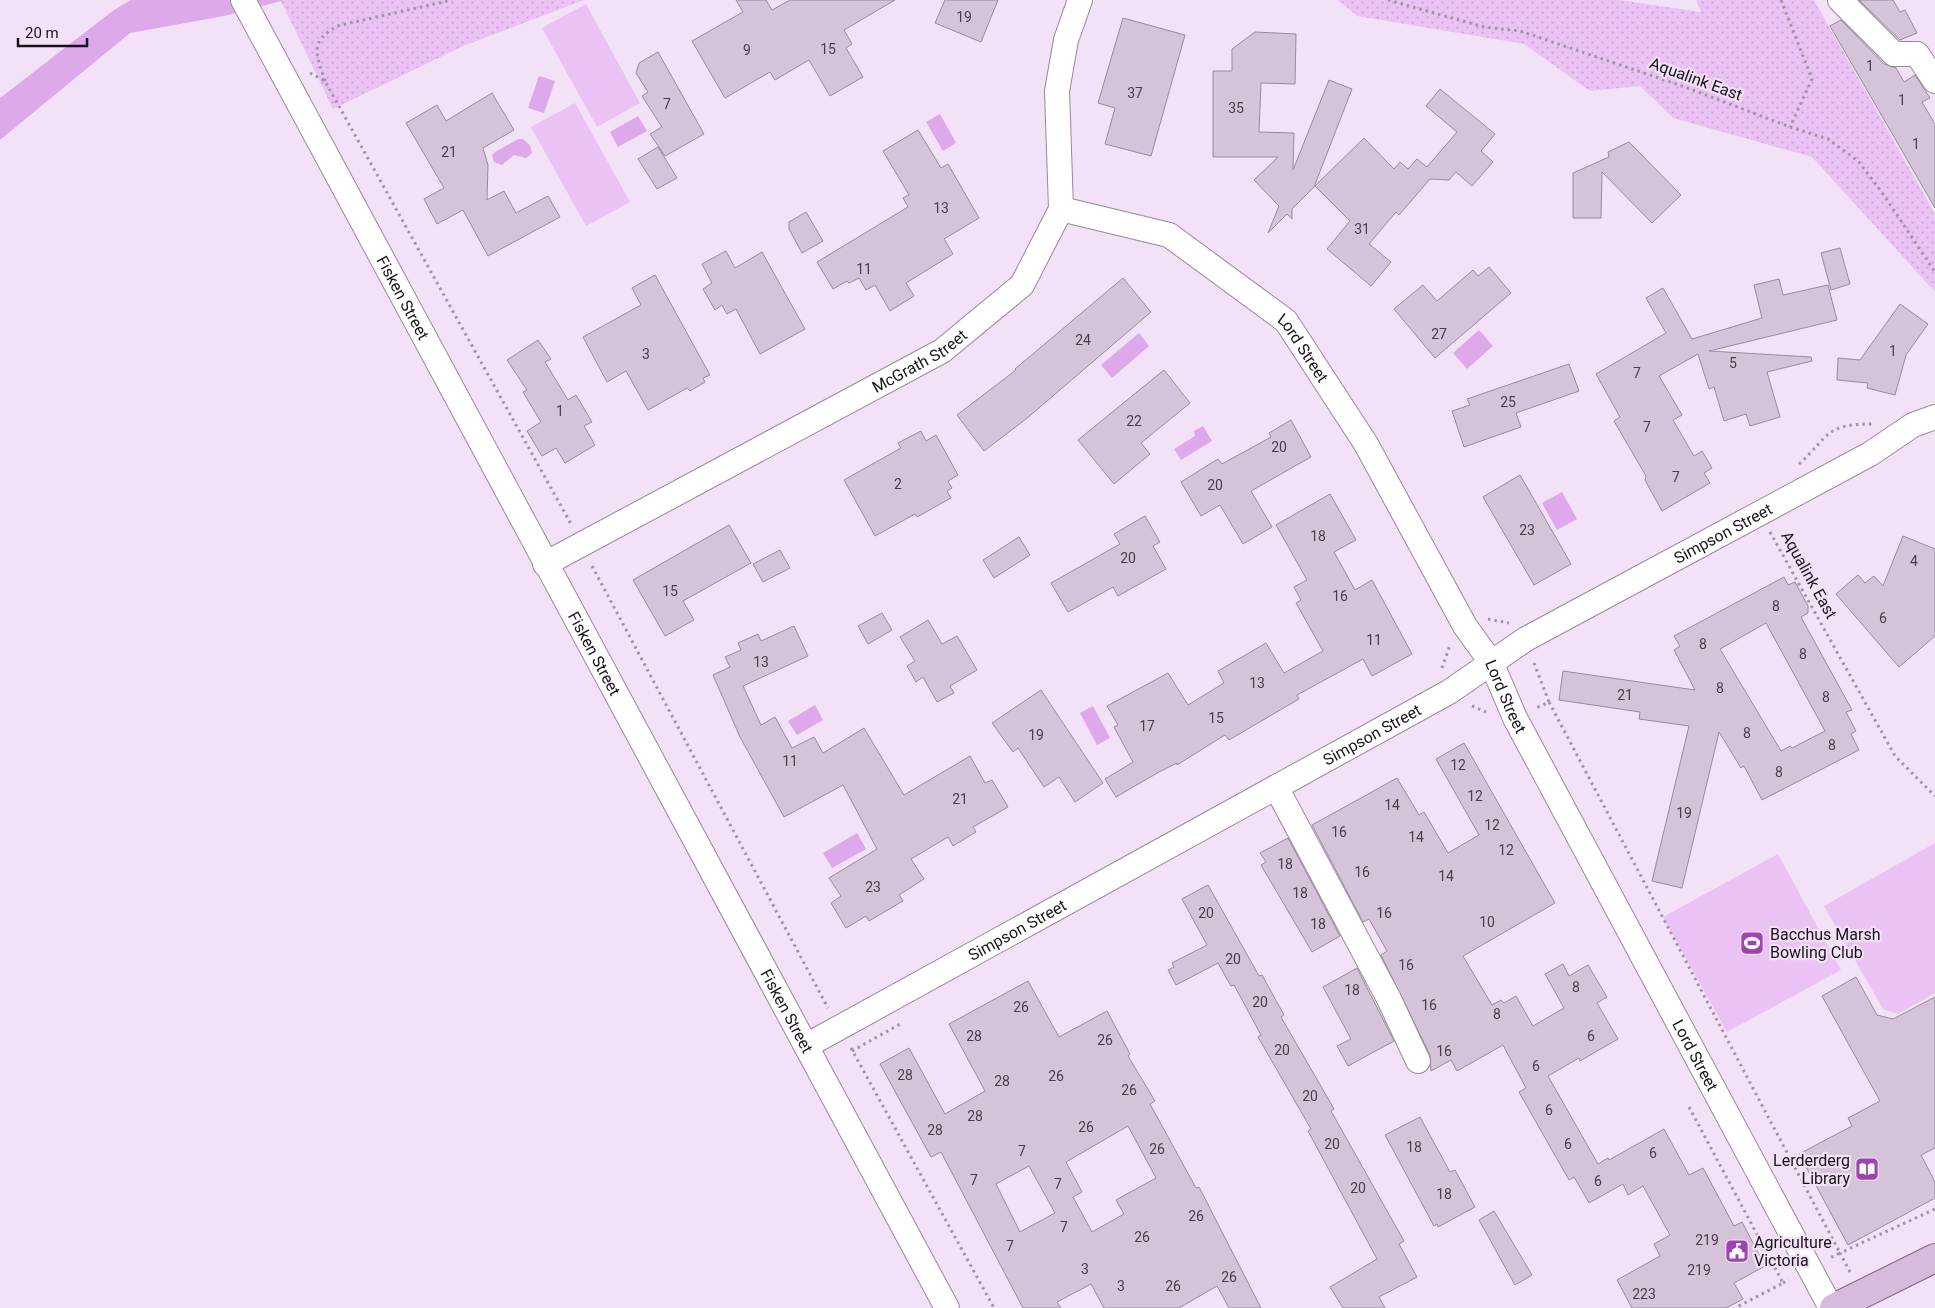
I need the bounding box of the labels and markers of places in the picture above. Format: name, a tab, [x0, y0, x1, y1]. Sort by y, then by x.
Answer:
place label: Bacchus Marsh Bowling Club	[1770, 925, 1880, 962]
sports icon: Bacchus Marsh Bowling Club	[1739, 930, 1765, 956]
place label: Lerderderg Library	[1773, 1151, 1850, 1188]
library icon: Lerderderg Library	[1854, 1156, 1880, 1182]
place label: Agriculture Victoria	[1754, 1233, 1832, 1270]
public building icon: Agriculture Victoria	[1724, 1238, 1750, 1264]

